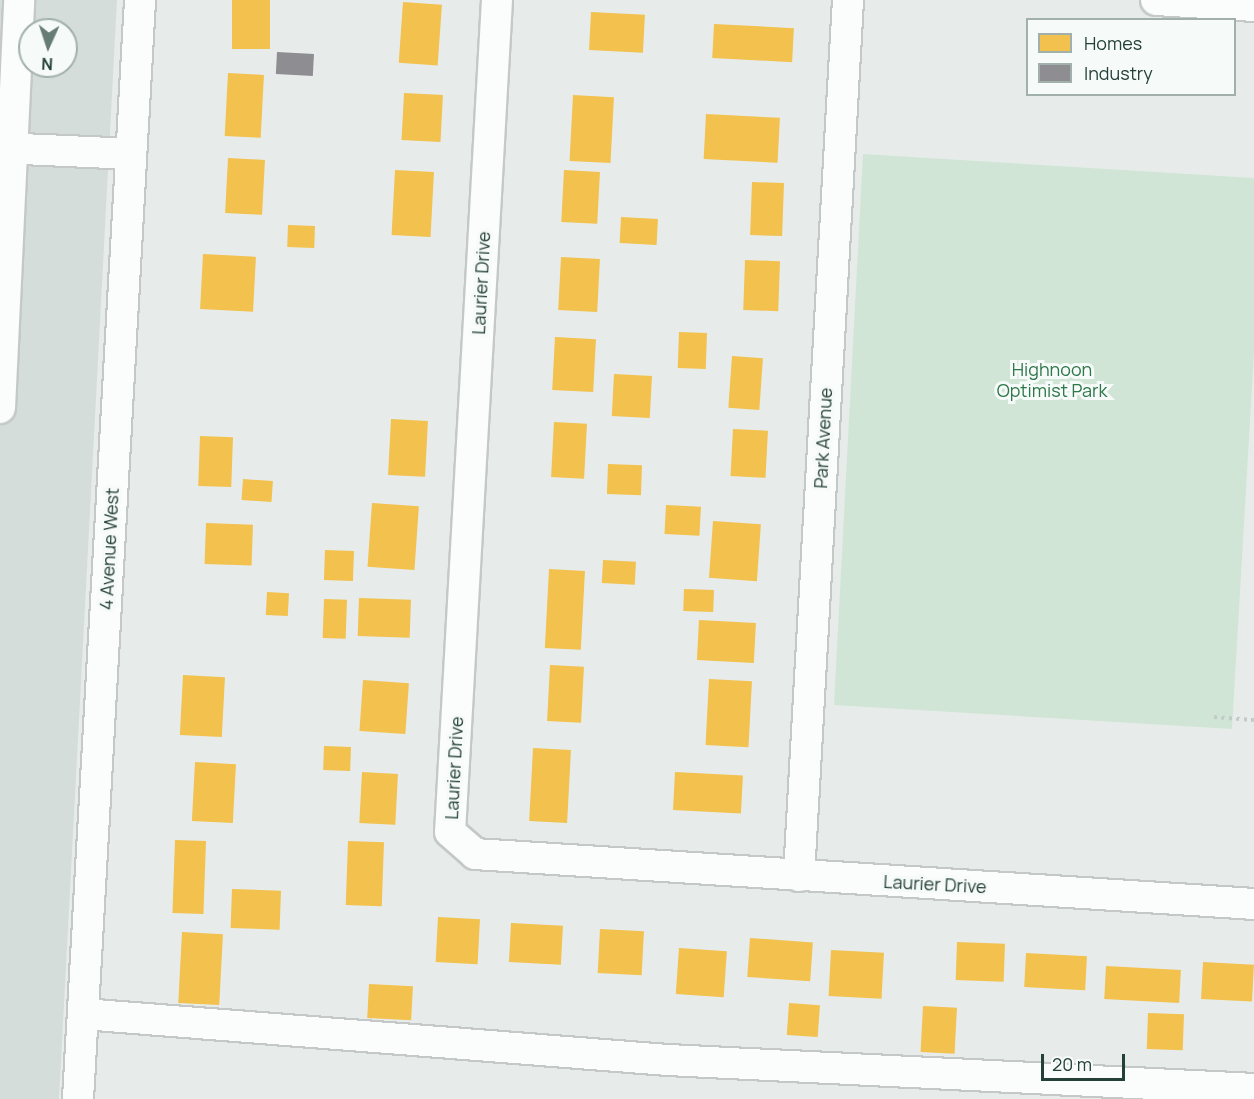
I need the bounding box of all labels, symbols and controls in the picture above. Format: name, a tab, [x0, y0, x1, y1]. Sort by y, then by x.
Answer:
north arrow	[18, 18, 78, 78]
legend	[1026, 18, 1236, 96]
text: Homes	[1084, 31, 1142, 55]
text: N	[41, 53, 53, 75]
text: Industry	[1084, 61, 1153, 85]
street label: Laurier Drive	[468, 231, 494, 335]
park label: Highnoon Optimist Park	[997, 359, 1107, 401]
street label: Park Avenue	[810, 387, 836, 489]
street label: 4 Avenue West	[95, 487, 123, 611]
street label: Laurier Drive	[441, 716, 467, 820]
street label: Laurier Drive	[883, 871, 987, 897]
scale bar	[1044, 1042, 1128, 1080]
text: 20 m	[1052, 1052, 1092, 1076]

